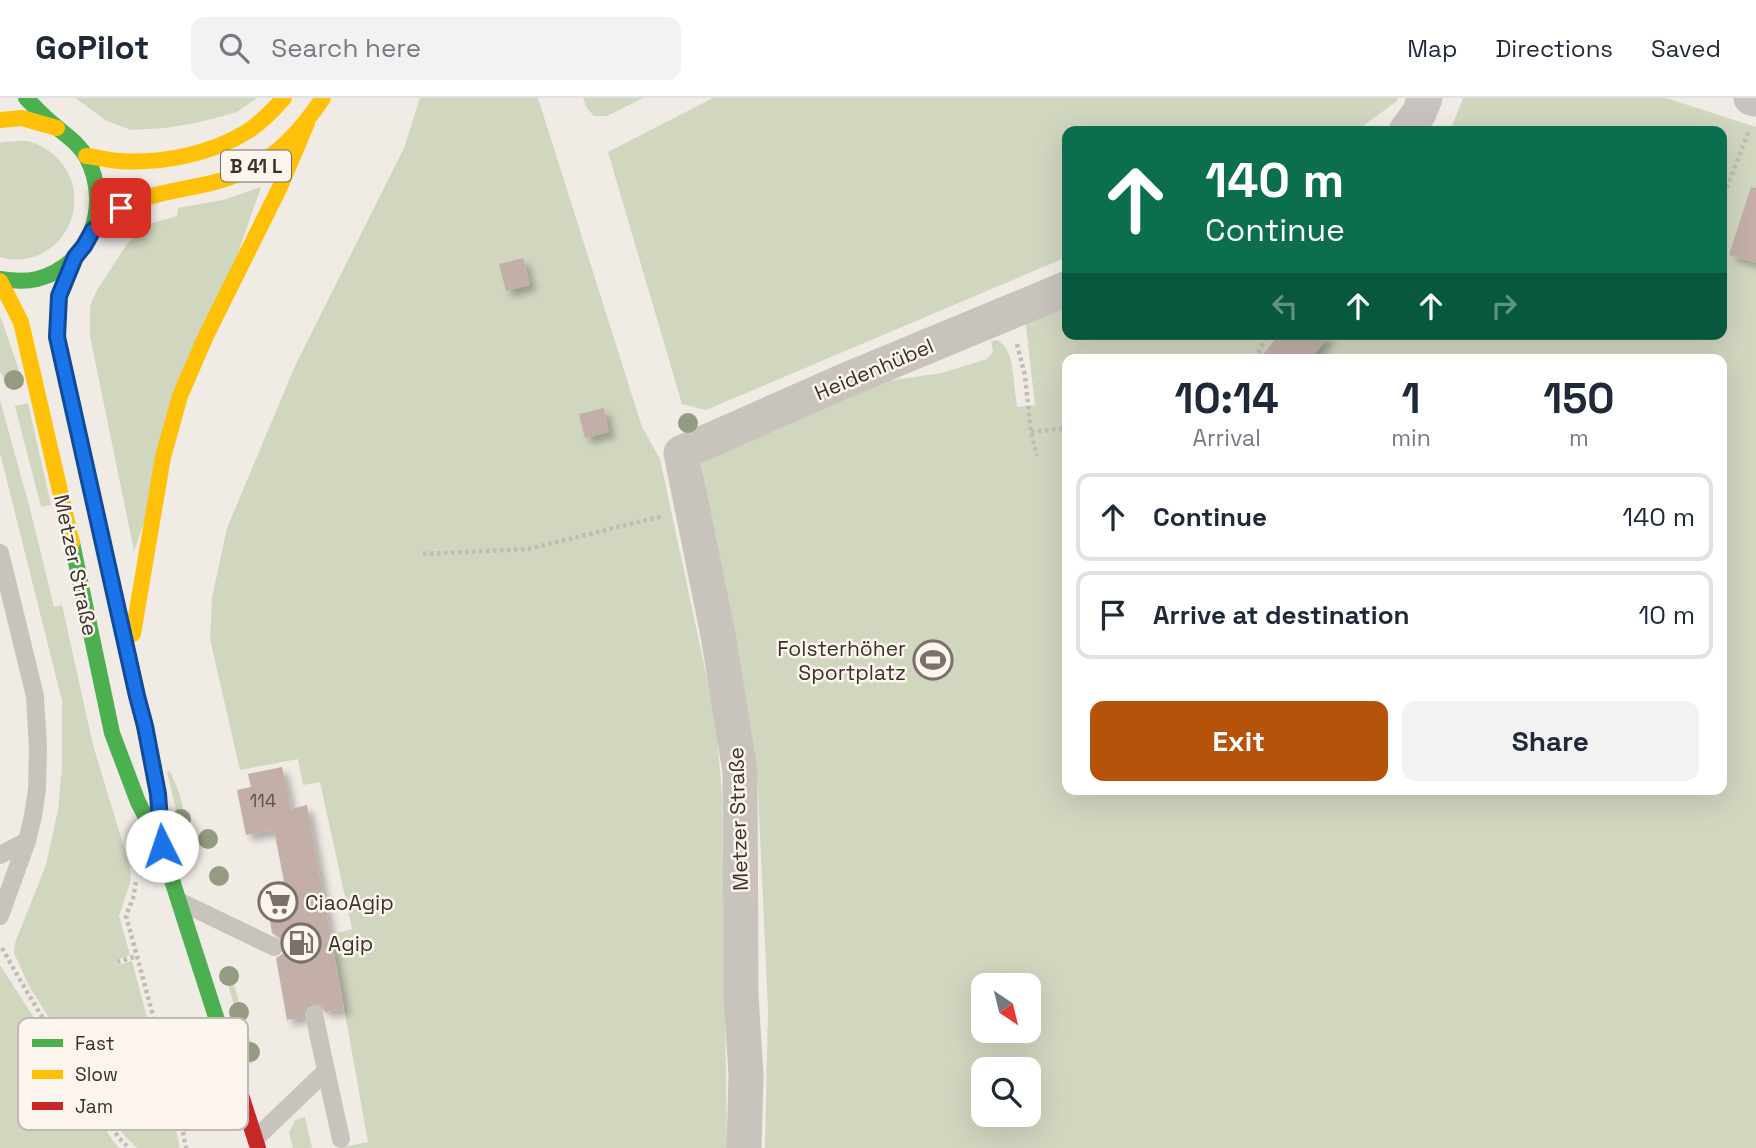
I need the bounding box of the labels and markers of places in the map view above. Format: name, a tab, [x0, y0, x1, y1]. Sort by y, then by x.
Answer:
pin	[91, 178, 151, 238]
place label: Folsterhöher Sportplatz	[777, 635, 906, 686]
sports icon: Folsterhöher Sportplatz	[912, 639, 954, 681]
supermarket icon: CiaoAgip	[257, 881, 299, 923]
place label: CiaoAgip	[305, 889, 394, 916]
fuel station icon: Agip	[280, 922, 322, 964]
place label: Agip	[328, 930, 373, 957]

